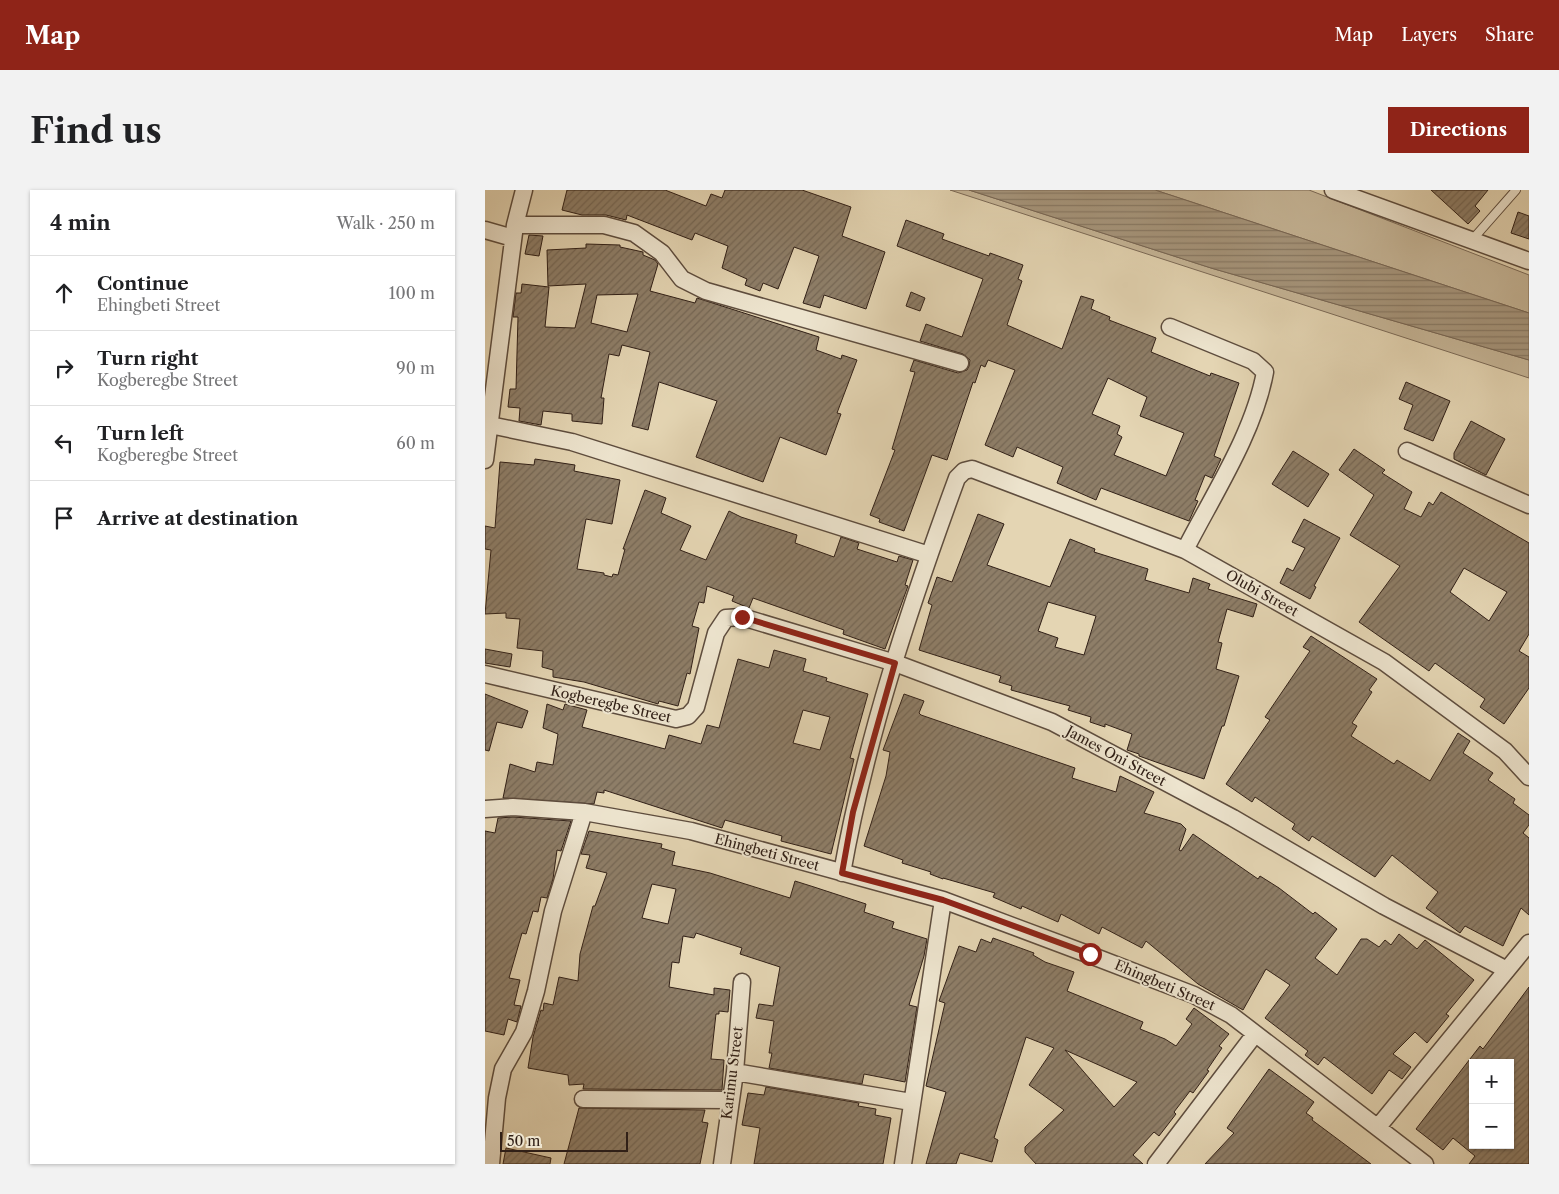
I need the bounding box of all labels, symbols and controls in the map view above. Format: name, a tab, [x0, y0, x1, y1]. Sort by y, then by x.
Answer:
text: Map	[25, 21, 80, 50]
text: Map	[1335, 24, 1373, 46]
text: Layers	[1401, 24, 1457, 46]
text: Share	[1485, 24, 1534, 46]
button: Directions	[1388, 107, 1529, 153]
text: Find us	[30, 109, 162, 152]
text: 4 min	[50, 210, 111, 235]
text: Walk · 250 m	[337, 213, 435, 233]
text: Continue	[97, 272, 189, 295]
icon: ahead	[50, 279, 78, 307]
text: 100 m	[389, 283, 435, 303]
text: Ehingbeti Street	[97, 295, 220, 315]
text: Turn right	[97, 347, 198, 370]
icon: right	[50, 354, 78, 382]
text: 90 m	[396, 358, 435, 378]
text: Kogberegbe Street	[97, 370, 238, 390]
text: Turn left	[97, 422, 184, 445]
icon: left	[50, 429, 78, 457]
text: 60 m	[396, 433, 435, 453]
text: Kogberegbe Street	[97, 445, 238, 465]
icon: arrive	[50, 504, 78, 532]
text: Arrive at destination	[97, 507, 298, 530]
street label: Olubi Street	[1222, 566, 1302, 620]
route end	[731, 606, 754, 629]
street label: Kogberegbe Street	[549, 681, 673, 727]
street label: James Oni Street	[1061, 721, 1169, 790]
street label: Ehingbeti Street	[713, 829, 821, 875]
route start	[1079, 943, 1102, 966]
street label: Ehingbeti Street	[1112, 956, 1218, 1014]
street label: Karimu Street	[717, 1025, 747, 1120]
map controls	[1469, 1059, 1514, 1149]
button: +	[1469, 1059, 1514, 1104]
button: −	[1469, 1104, 1514, 1149]
scale bar	[500, 1129, 627, 1152]
text: 50 m	[507, 1132, 540, 1150]

